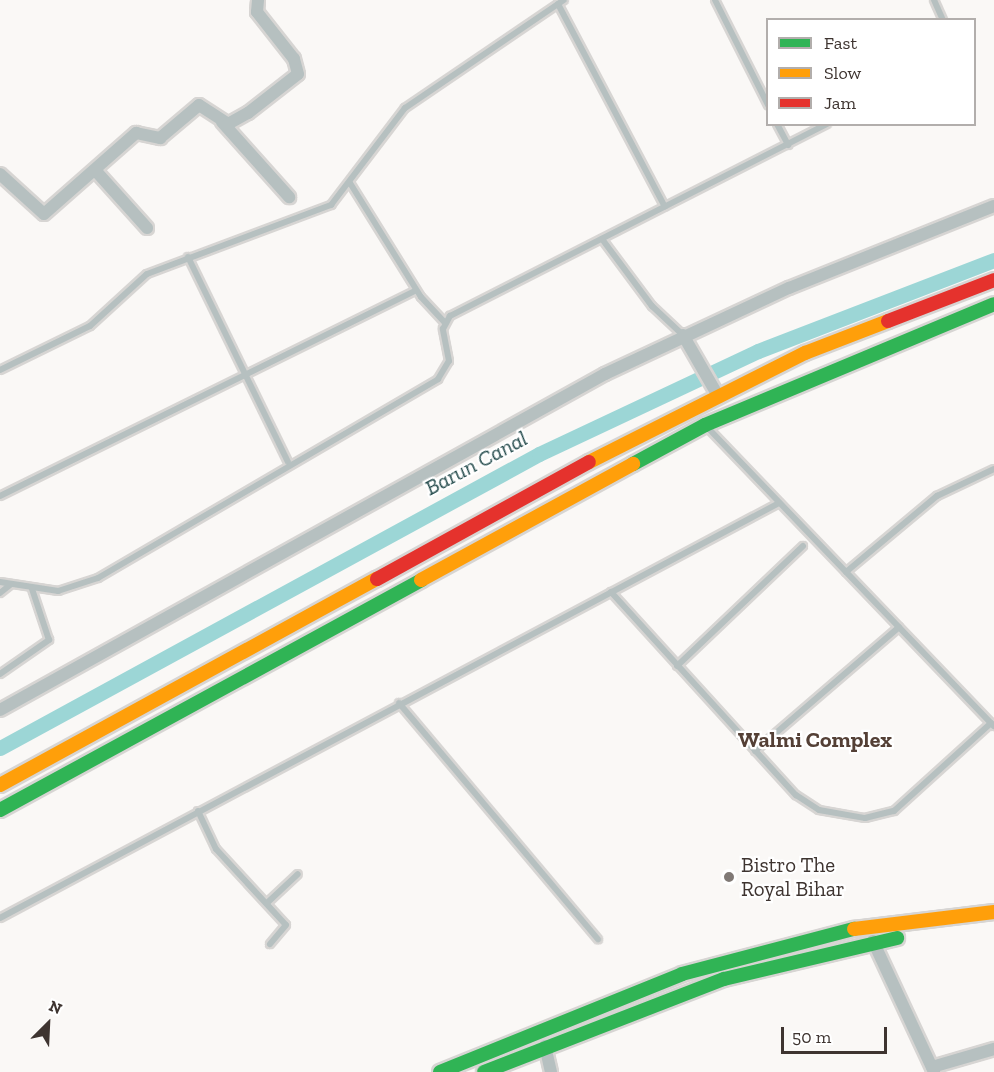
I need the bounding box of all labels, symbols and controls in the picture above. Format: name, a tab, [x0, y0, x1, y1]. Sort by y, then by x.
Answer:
legend	[766, 18, 976, 126]
text: Fast	[824, 32, 857, 54]
text: Slow	[824, 62, 861, 84]
text: Jam	[824, 92, 856, 114]
water label: Barun Canal	[420, 425, 532, 501]
district label: Walmi Complex	[738, 727, 892, 753]
place label: Bistro The Royal Bihar	[741, 852, 845, 902]
marker: Bistro The Royal Bihar	[722, 870, 736, 884]
north arrow	[18, 994, 78, 1054]
text: N	[46, 996, 65, 1018]
scale bar	[784, 1015, 890, 1053]
text: 50 m	[792, 1026, 831, 1048]

